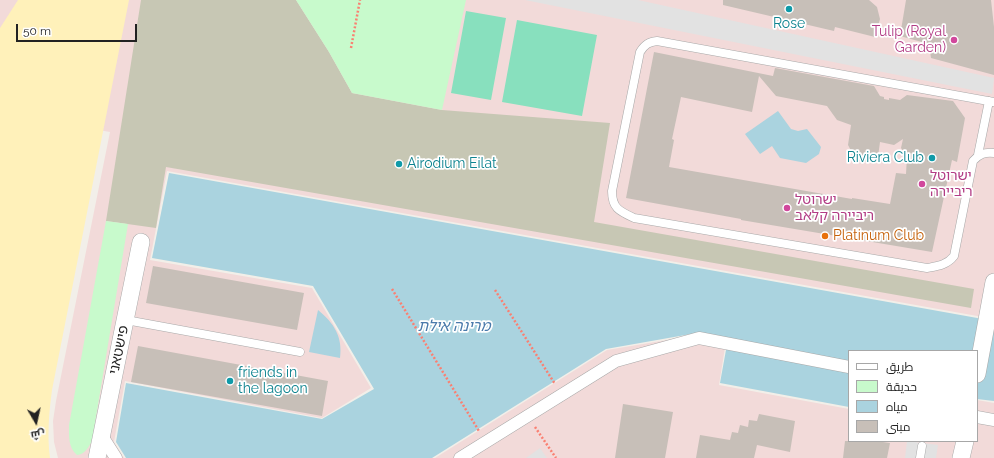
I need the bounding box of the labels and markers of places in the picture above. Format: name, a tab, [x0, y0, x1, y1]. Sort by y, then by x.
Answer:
marker: Rose	[784, 4, 794, 14]
place label: Rose	[773, 16, 805, 32]
place label: Tulip (Royal Garden)	[872, 24, 946, 56]
marker: Tulip (Royal Garden)	[949, 35, 959, 45]
place label: Riviera Club	[847, 150, 924, 166]
marker: Riviera Club	[927, 153, 937, 163]
place label: Airodium Eilat	[407, 156, 497, 172]
marker: Airodium Eilat	[394, 159, 404, 169]
place label: ישרוטל ריביירה	[930, 168, 973, 200]
marker: ישרוטל ריביירה	[917, 179, 927, 189]
place label: ישרוטל ריביירה קלאב	[795, 192, 874, 224]
marker: ישרוטל ריביירה קלאב	[782, 203, 792, 213]
place label: Platinum Club	[833, 228, 924, 244]
marker: Platinum Club	[820, 231, 830, 241]
place label: friends in the lagoon	[238, 365, 308, 398]
marker: friends in the lagoon	[225, 376, 235, 386]

